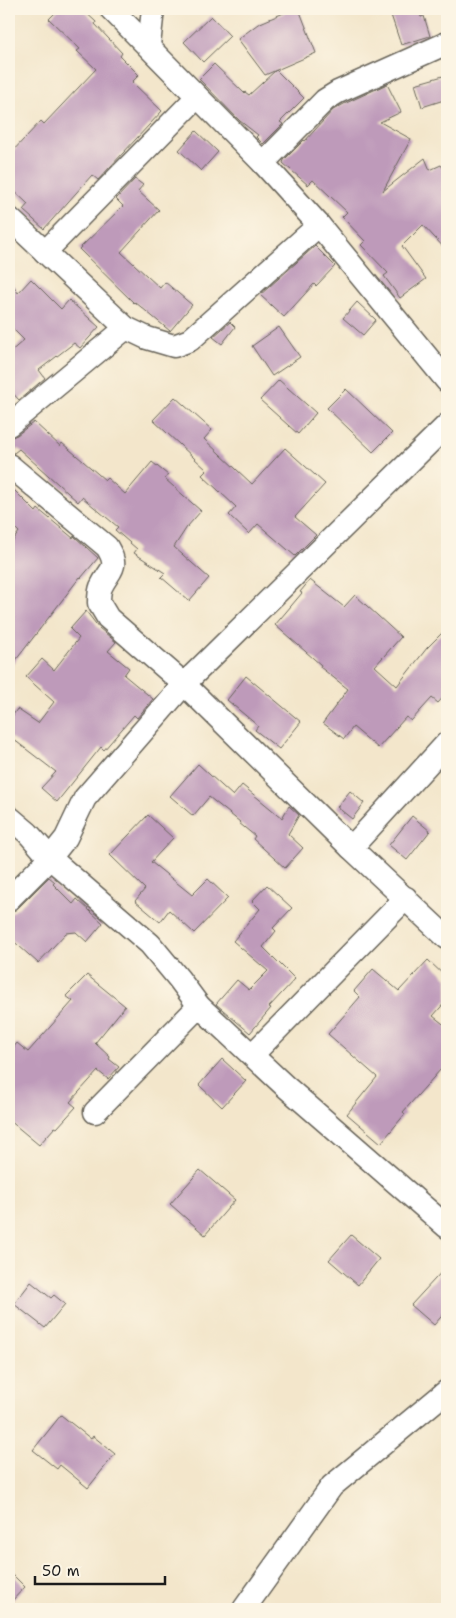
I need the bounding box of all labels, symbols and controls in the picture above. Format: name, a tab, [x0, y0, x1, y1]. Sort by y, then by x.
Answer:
scale bar	[35, 1553, 165, 1585]
text: 50 m	[42, 1561, 80, 1581]

